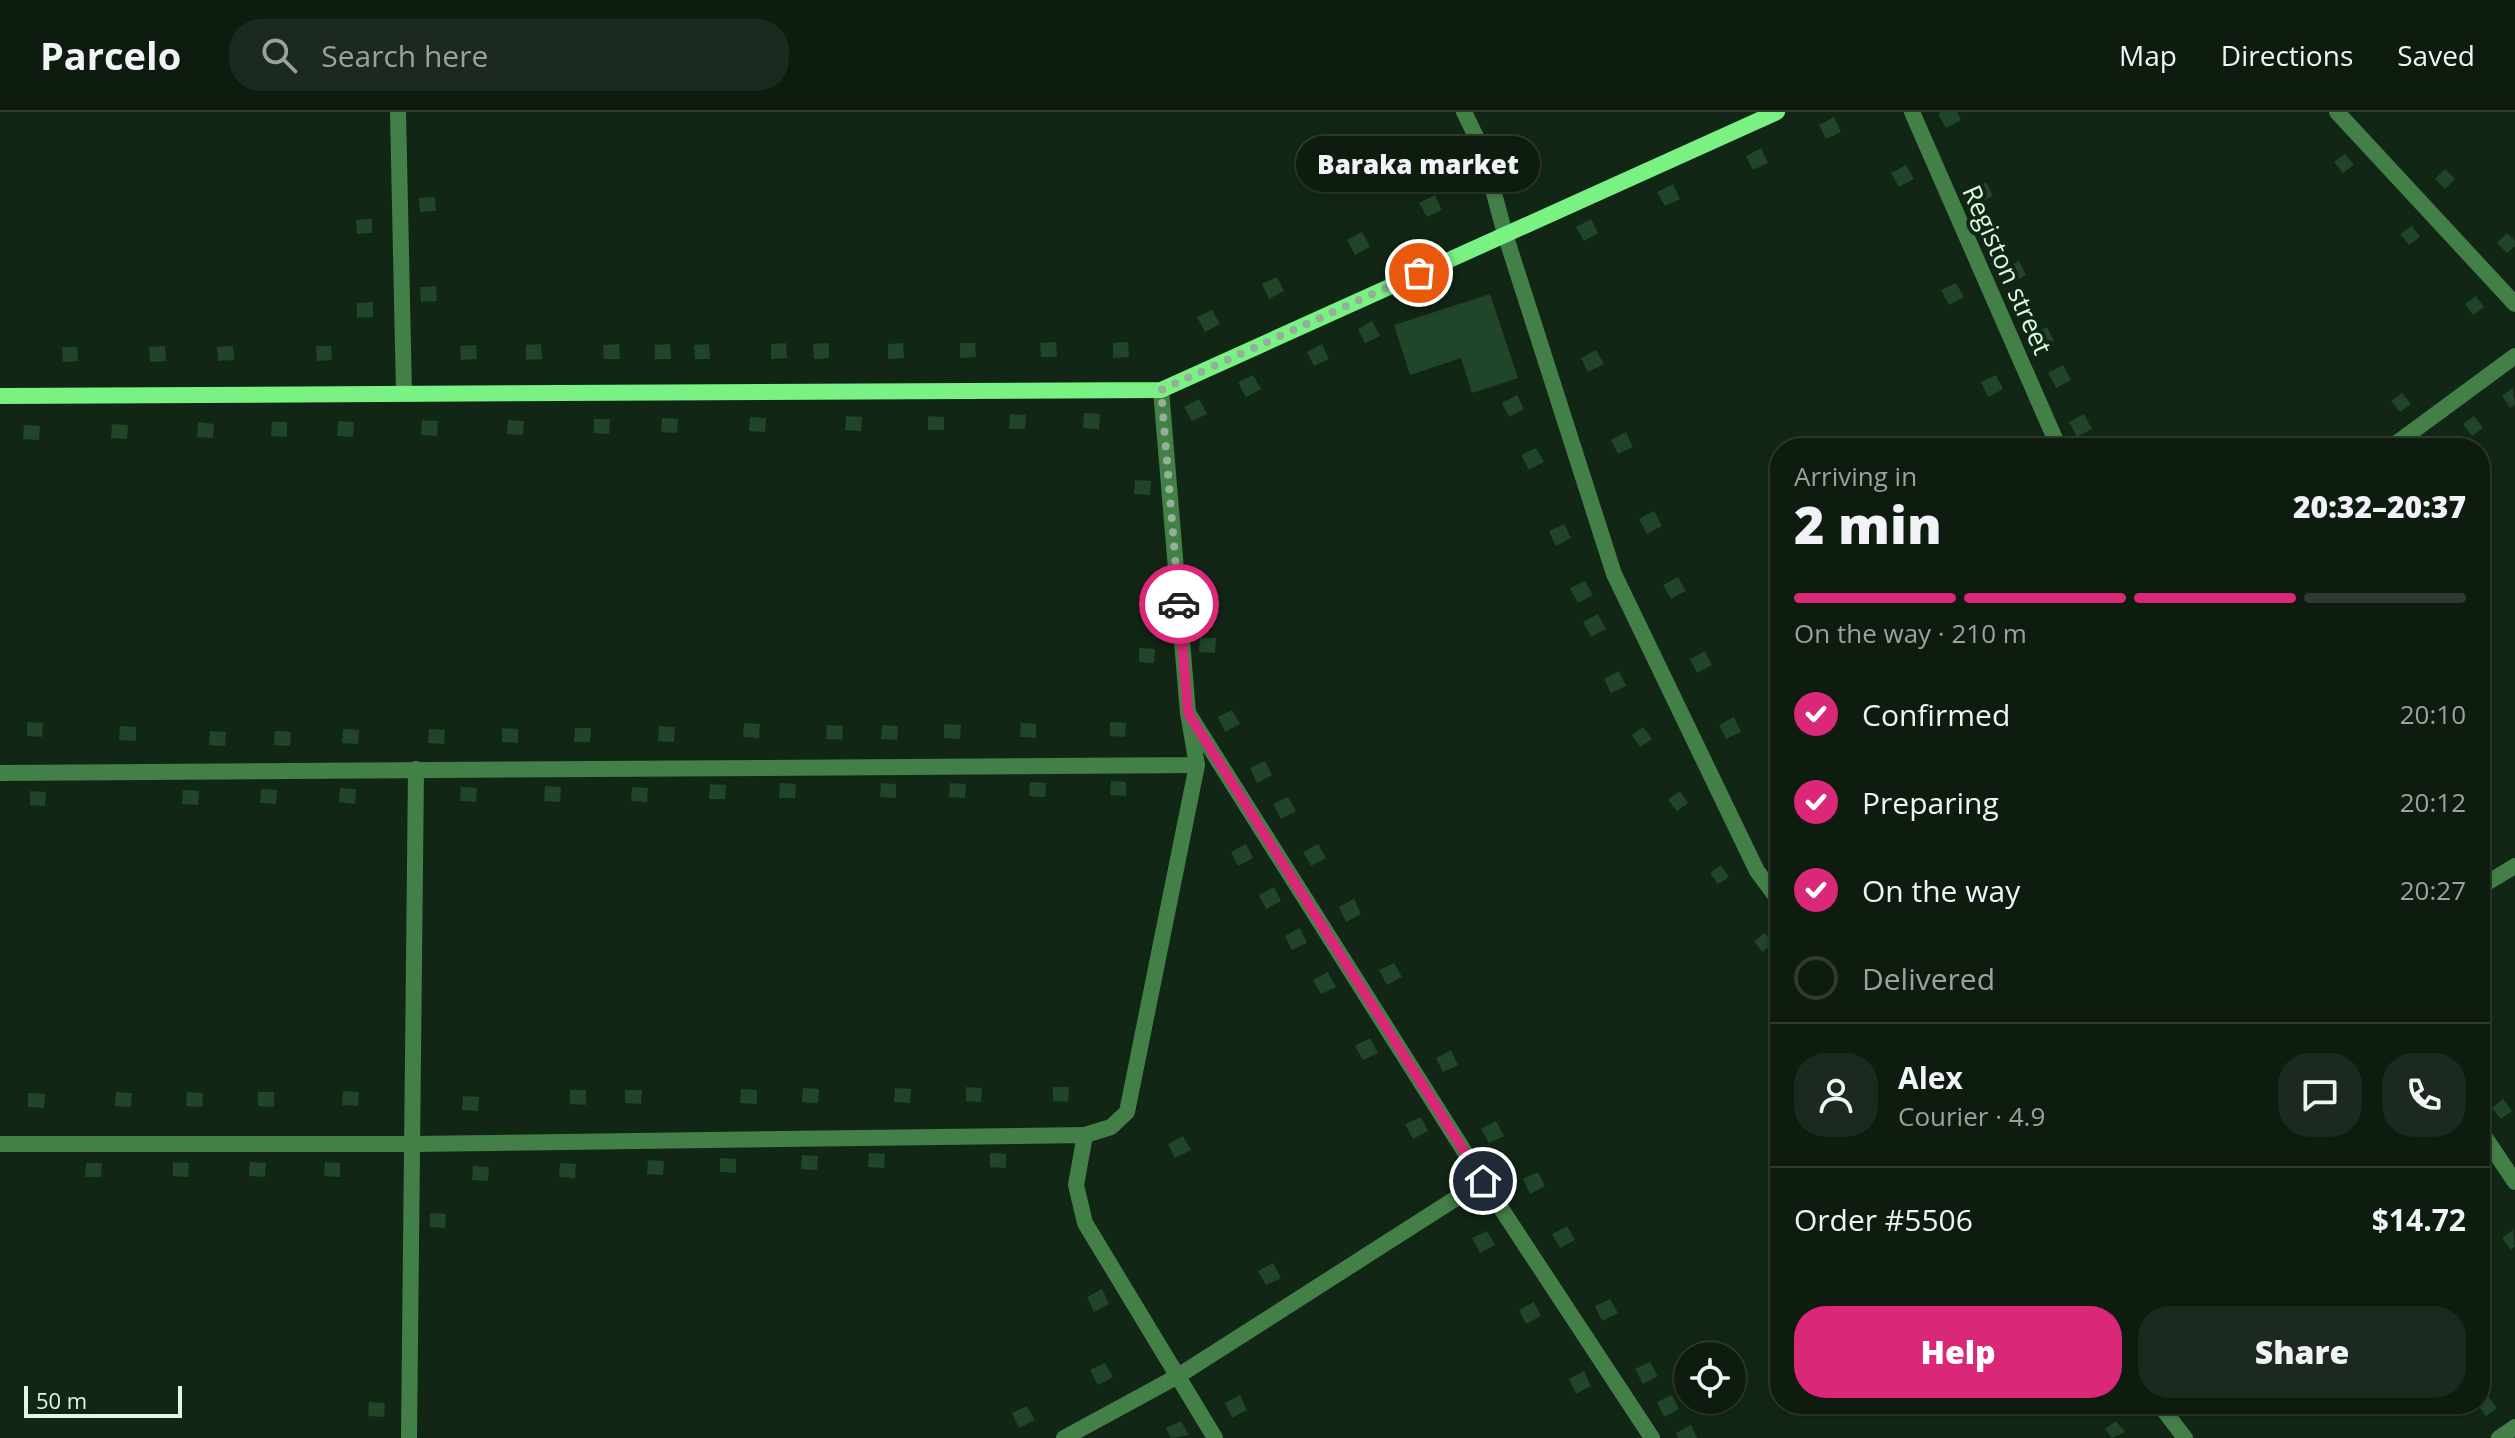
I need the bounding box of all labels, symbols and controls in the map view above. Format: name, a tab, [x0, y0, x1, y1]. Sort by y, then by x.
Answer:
search box	[229, 19, 789, 91]
text: Parcelo	[40, 29, 181, 81]
icon: search	[257, 33, 301, 77]
text: Search here	[321, 35, 488, 76]
text: Map	[2119, 36, 2177, 74]
text: Directions	[2221, 36, 2353, 74]
text: Saved	[2397, 36, 2475, 74]
callout: Baraka market	[1297, 137, 1541, 193]
text: Baraka market	[1317, 146, 1519, 182]
street label: Registon street	[1954, 179, 2061, 360]
pin	[1385, 239, 1453, 307]
icon: bag	[1397, 251, 1441, 295]
text: Arriving in	[1794, 458, 1917, 494]
text: 20:32–20:37	[2293, 486, 2466, 527]
text: 2 min	[1794, 488, 1942, 559]
courier	[1139, 564, 1219, 644]
icon: car	[1157, 582, 1201, 626]
text: On the way · 210 m	[1794, 615, 2027, 651]
icon: check	[1794, 692, 1838, 736]
text: Confirmed	[1862, 694, 2010, 735]
text: 20:10	[2400, 696, 2466, 732]
icon: check	[1794, 780, 1838, 824]
text: Preparing	[1862, 782, 1999, 823]
text: 20:12	[2400, 784, 2466, 820]
icon: check	[1794, 868, 1838, 912]
text: On the way	[1862, 870, 2020, 911]
text: 20:27	[2400, 872, 2466, 908]
text: Delivered	[1862, 958, 1995, 999]
button: person	[1794, 1053, 1878, 1137]
button: chat	[2278, 1053, 2362, 1137]
button: phone	[2382, 1053, 2466, 1137]
text: Alex	[1898, 1057, 1963, 1098]
text: Courier · 4.9	[1898, 1098, 2045, 1134]
pin	[1449, 1147, 1517, 1215]
icon: home	[1461, 1159, 1505, 1203]
text: Order #5506	[1794, 1199, 1973, 1240]
text: $14.72	[2372, 1199, 2466, 1240]
button: Help	[1794, 1306, 2122, 1398]
button: Share	[2138, 1306, 2466, 1398]
map controls	[1674, 1342, 1746, 1414]
button: locate	[1674, 1342, 1746, 1414]
scale bar	[24, 1382, 182, 1418]
text: 50 m	[36, 1385, 87, 1415]

